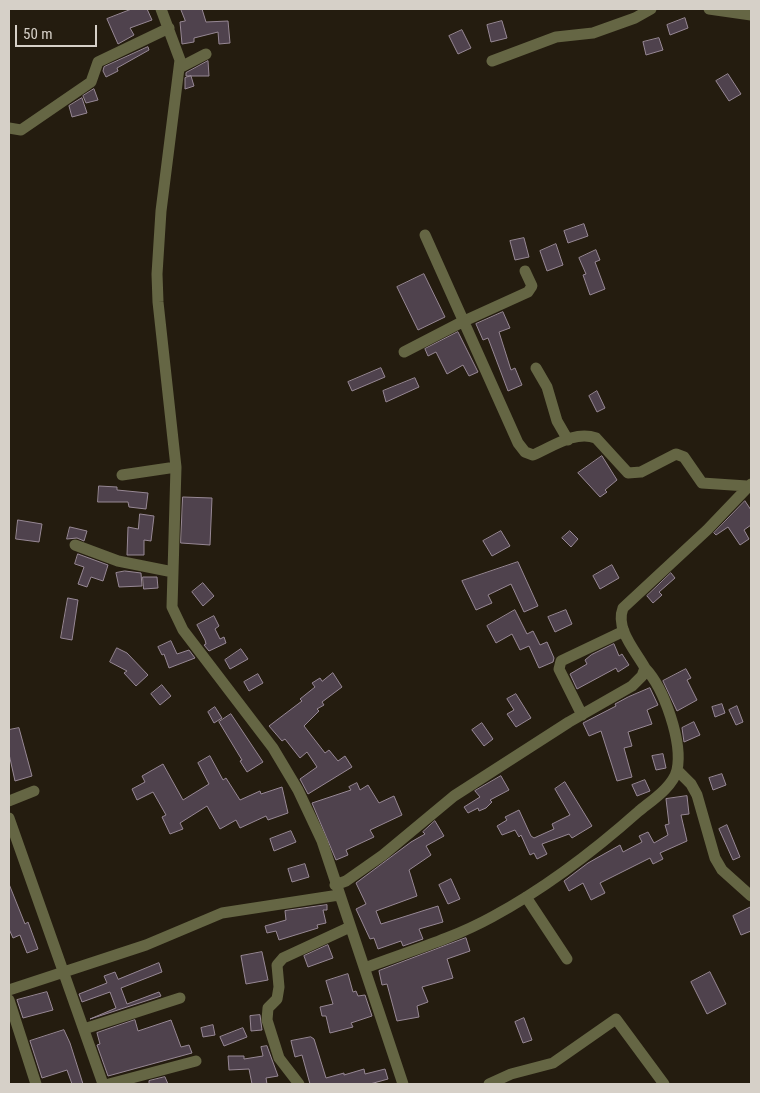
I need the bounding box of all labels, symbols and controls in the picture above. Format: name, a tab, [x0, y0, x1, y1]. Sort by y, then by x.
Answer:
scale bar	[18, 15, 100, 47]
text: 50 m	[23, 25, 53, 43]

